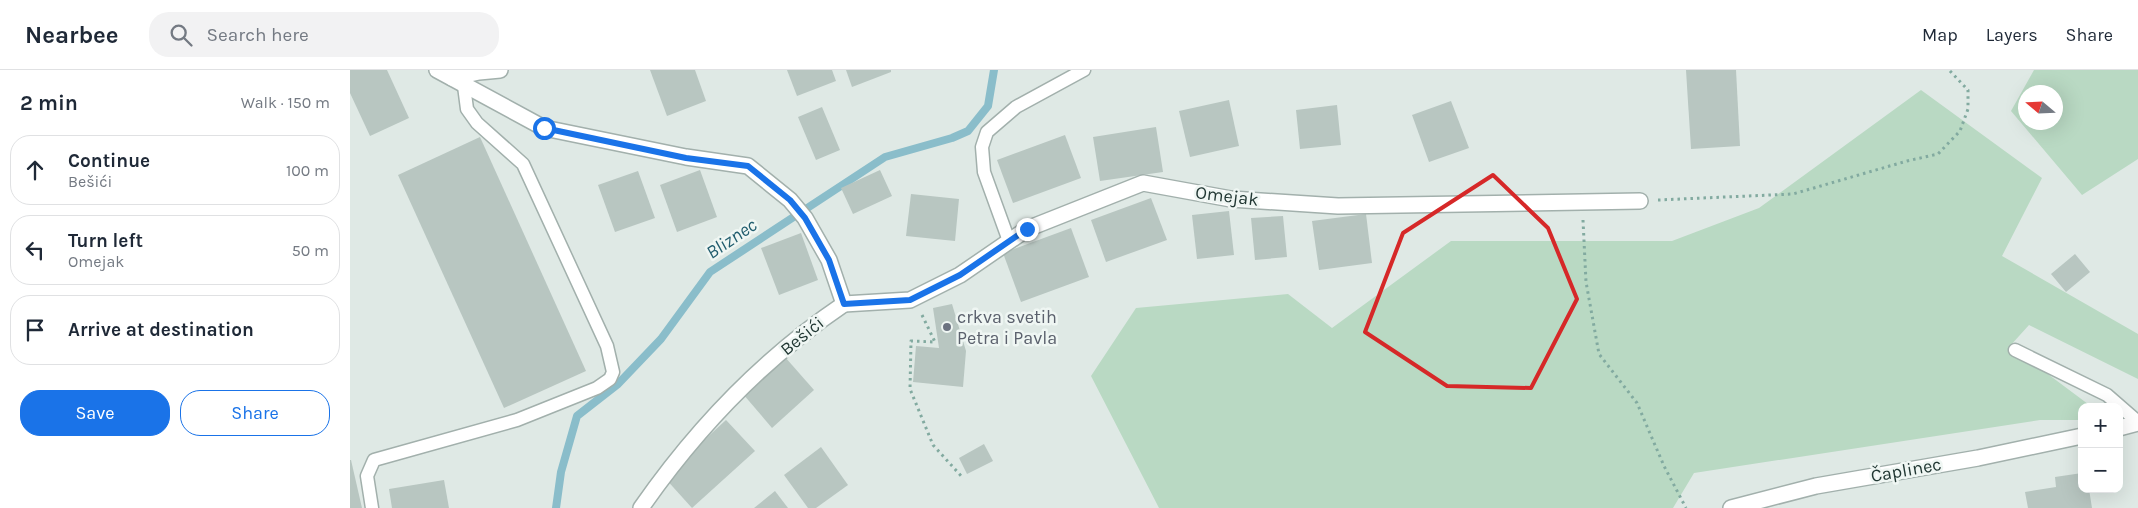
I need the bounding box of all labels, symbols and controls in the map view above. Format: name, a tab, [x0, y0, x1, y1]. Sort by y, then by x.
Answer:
search box	[149, 12, 499, 57]
text: Nearbee	[25, 21, 119, 49]
icon: search	[167, 21, 195, 49]
text: Search here	[207, 24, 309, 46]
text: Map	[1922, 24, 1958, 46]
text: Layers	[1986, 24, 2038, 46]
text: Share	[2066, 24, 2113, 46]
north arrow	[2018, 85, 2063, 130]
text: 2 min	[20, 91, 78, 115]
text: Walk · 150 m	[241, 93, 330, 112]
route start	[533, 117, 556, 140]
text: Continue	[68, 150, 150, 172]
icon: ahead	[21, 156, 49, 184]
text: 100 m	[286, 161, 329, 180]
text: Bešići	[68, 172, 112, 191]
street label: Omejak	[1194, 181, 1260, 211]
water label: Bliznec	[702, 214, 761, 264]
route end	[1016, 218, 1039, 241]
text: Turn left	[68, 230, 143, 252]
icon: left	[21, 236, 49, 264]
text: 50 m	[292, 241, 329, 260]
text: Omejak	[68, 252, 124, 271]
place label: crkva svetih Petra i Pavla	[957, 306, 1057, 349]
street label: Bešići	[776, 312, 828, 360]
icon: arrive	[21, 316, 49, 344]
text: Arrive at destination	[68, 319, 254, 341]
marker: crkva svetih Petra i Pavla	[941, 321, 953, 333]
button: Save	[20, 390, 170, 436]
button: Share	[180, 390, 330, 436]
map controls	[2078, 403, 2123, 493]
button: +	[2078, 403, 2123, 448]
button: −	[2078, 448, 2123, 493]
street label: Čaplinec	[1869, 453, 1943, 487]

